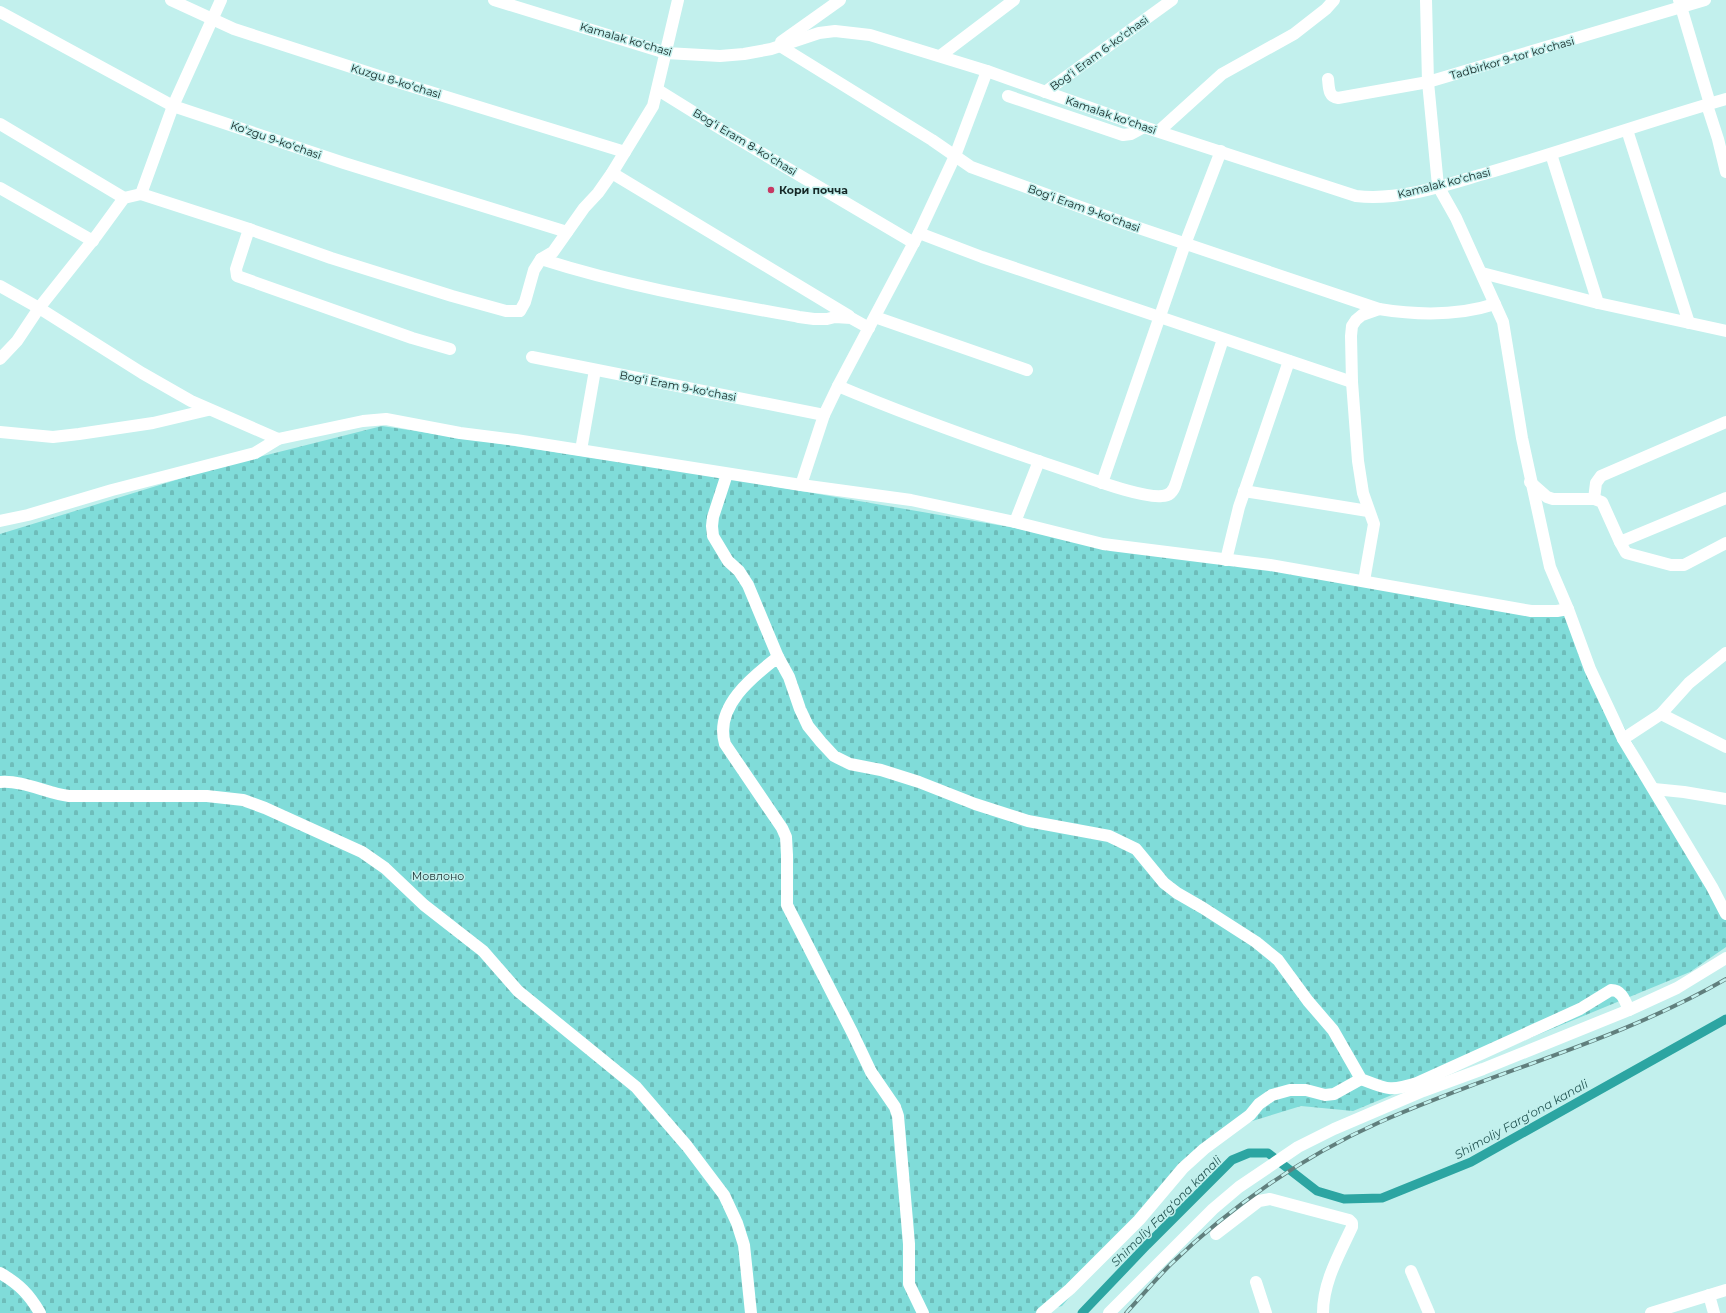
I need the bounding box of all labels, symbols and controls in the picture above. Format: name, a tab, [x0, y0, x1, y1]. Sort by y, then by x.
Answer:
street label: Bogʻi Eram 6-koʻchasi	[1047, 12, 1151, 94]
street label: Kamalak koʻchasi	[578, 19, 674, 59]
street label: Tadbirkor 9-tor koʻchasi	[1448, 34, 1576, 82]
street label: Kuzgu 8-koʻchasi	[349, 61, 443, 101]
street label: Kamalak koʻchasi	[1064, 93, 1158, 137]
street label: Bogʻi Eram 8-koʻchasi	[690, 105, 800, 179]
street label: Koʻzgu 9-koʻchasi	[229, 118, 323, 162]
street label: Kamalak koʻchasi	[1396, 165, 1492, 201]
street label: Bogʻi Eram 9-koʻchasi	[1026, 181, 1142, 235]
place label: Кори почча	[779, 183, 848, 197]
marker: Кори почча	[766, 185, 776, 195]
street label: Bogʻi Eram 9-koʻchasi	[618, 368, 738, 404]
park label: Мовлоно	[412, 869, 464, 883]
water label: Shimoliy Fargʻona kanali	[1452, 1076, 1591, 1162]
water label: Shimoliy Fargʻona kanali	[1108, 1152, 1225, 1269]

